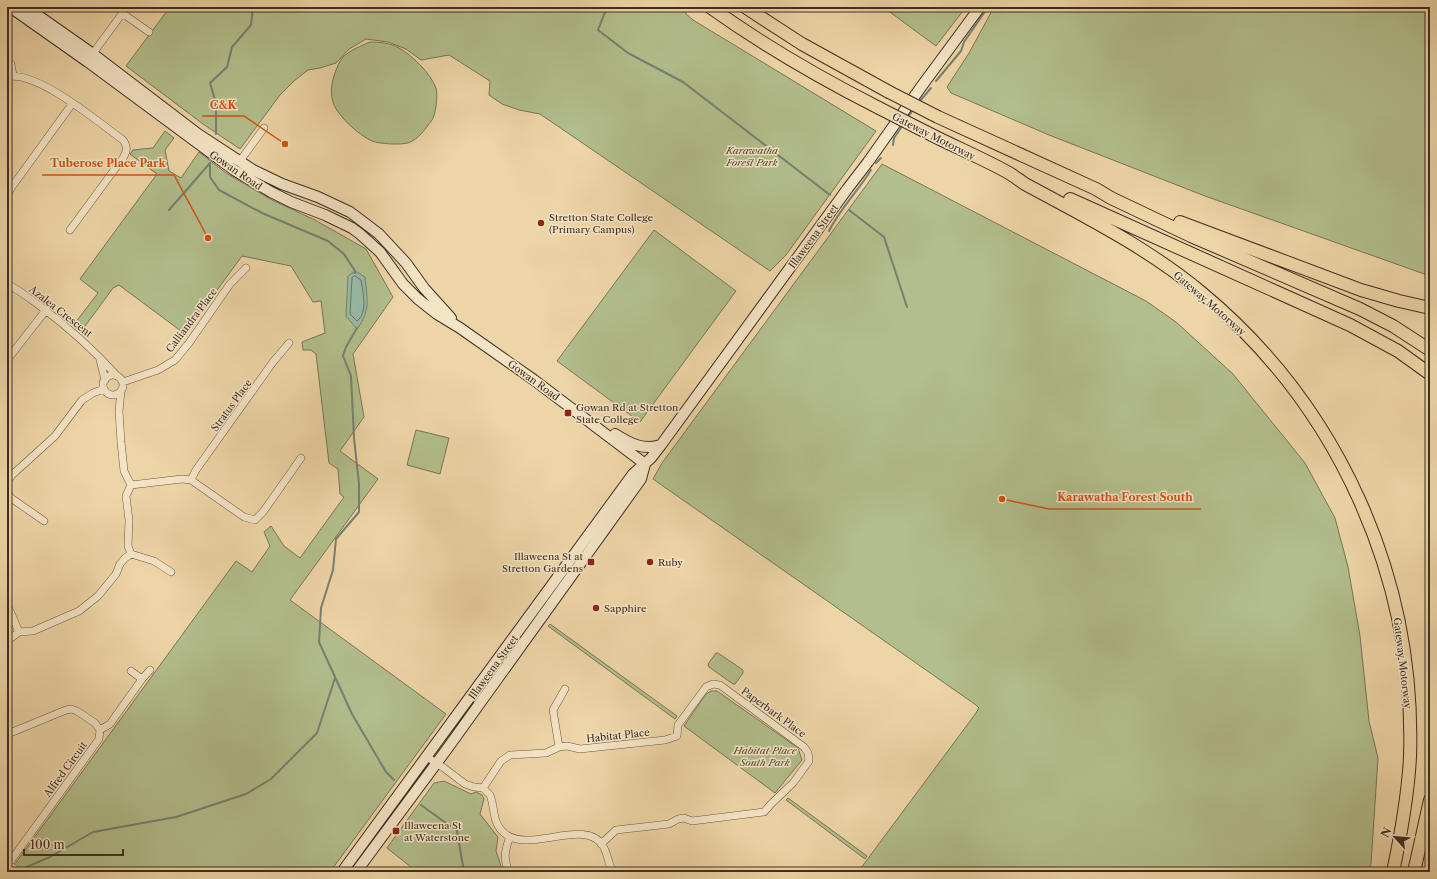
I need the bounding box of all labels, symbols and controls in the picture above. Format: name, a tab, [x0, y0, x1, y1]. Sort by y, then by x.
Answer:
callout: C&K	[202, 93, 244, 116]
text: C&K	[210, 98, 238, 112]
street label: Gateway Motorway	[890, 110, 978, 163]
park label: Karawatha Forest Park	[725, 144, 779, 169]
street label: Gowan Road	[207, 148, 265, 193]
callout: Tuberose Place Park	[42, 152, 174, 175]
text: Tuberose Place Park	[50, 156, 166, 170]
street label: Illaweena Street	[786, 201, 841, 271]
place label: Stretton State College (Primary Campus)	[549, 211, 654, 236]
marker: Stretton State College (Primary Campus)	[536, 218, 546, 228]
street label: Gateway Motorway	[1171, 268, 1249, 339]
street label: Azalea Crescent	[26, 282, 95, 340]
street label: Calliandra Place	[163, 285, 220, 355]
street label: Gowan Road	[505, 357, 562, 404]
street label: Stratus Place	[208, 376, 255, 434]
place label: Gowan Rd at Stretton State College	[576, 401, 679, 426]
marker: Gowan Rd at Stretton State College	[563, 408, 573, 418]
callout: Karawatha Forest South	[1049, 486, 1201, 509]
text: Karawatha Forest South	[1057, 490, 1193, 504]
place label: Illaweena St at Stretton Gardens	[502, 550, 583, 575]
place label: Ruby	[658, 556, 683, 569]
marker: Illaweena St at Stretton Gardens	[586, 557, 596, 567]
marker: Ruby	[645, 557, 655, 567]
place label: Sapphire	[604, 602, 647, 615]
marker: Sapphire	[591, 603, 601, 613]
street label: Gateway Motorway	[1390, 617, 1415, 710]
street label: Illaweena Street	[466, 632, 521, 702]
street label: Paperbark Place	[739, 684, 809, 741]
street label: Habitat Place	[586, 726, 651, 745]
street label: Alfred Circuit	[40, 739, 90, 800]
park label: Habitat Place South Park	[733, 744, 798, 769]
north arrow	[1375, 817, 1415, 857]
place label: Illaweena St at Waterstone	[404, 819, 470, 844]
text: N	[1378, 825, 1395, 840]
marker: Illaweena St at Waterstone	[391, 826, 401, 836]
scale bar	[24, 831, 123, 857]
text: 100 m	[30, 837, 65, 852]

